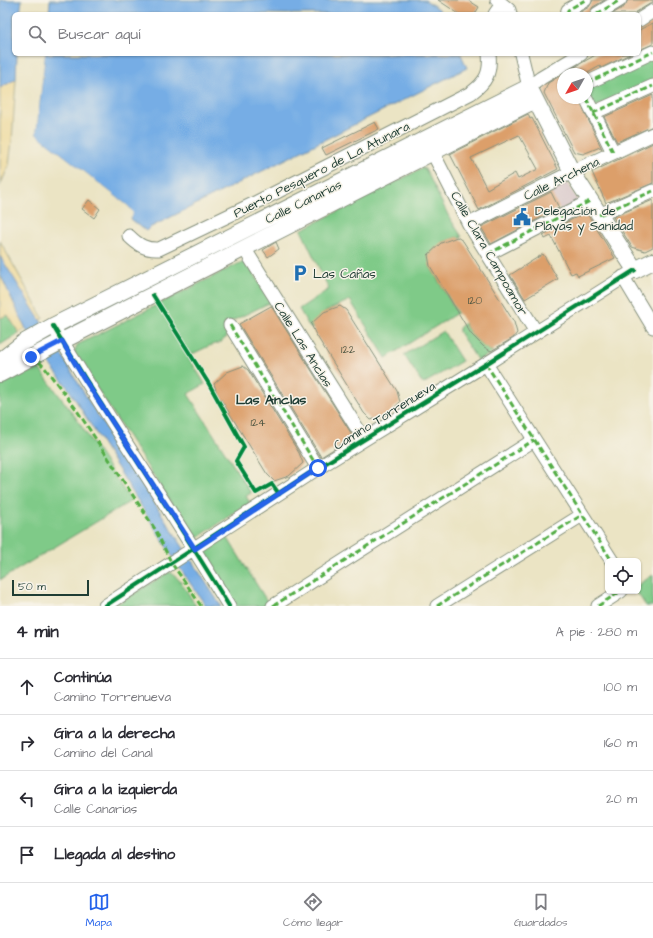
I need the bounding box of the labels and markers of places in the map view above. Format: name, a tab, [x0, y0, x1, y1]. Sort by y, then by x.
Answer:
place label: Delegación de Playas y Sanidad	[535, 202, 633, 236]
public building icon: Delegación de Playas y Sanidad	[512, 207, 532, 227]
parking icon: Las Cañas	[290, 263, 310, 283]
place label: Las Cañas	[313, 265, 376, 283]

